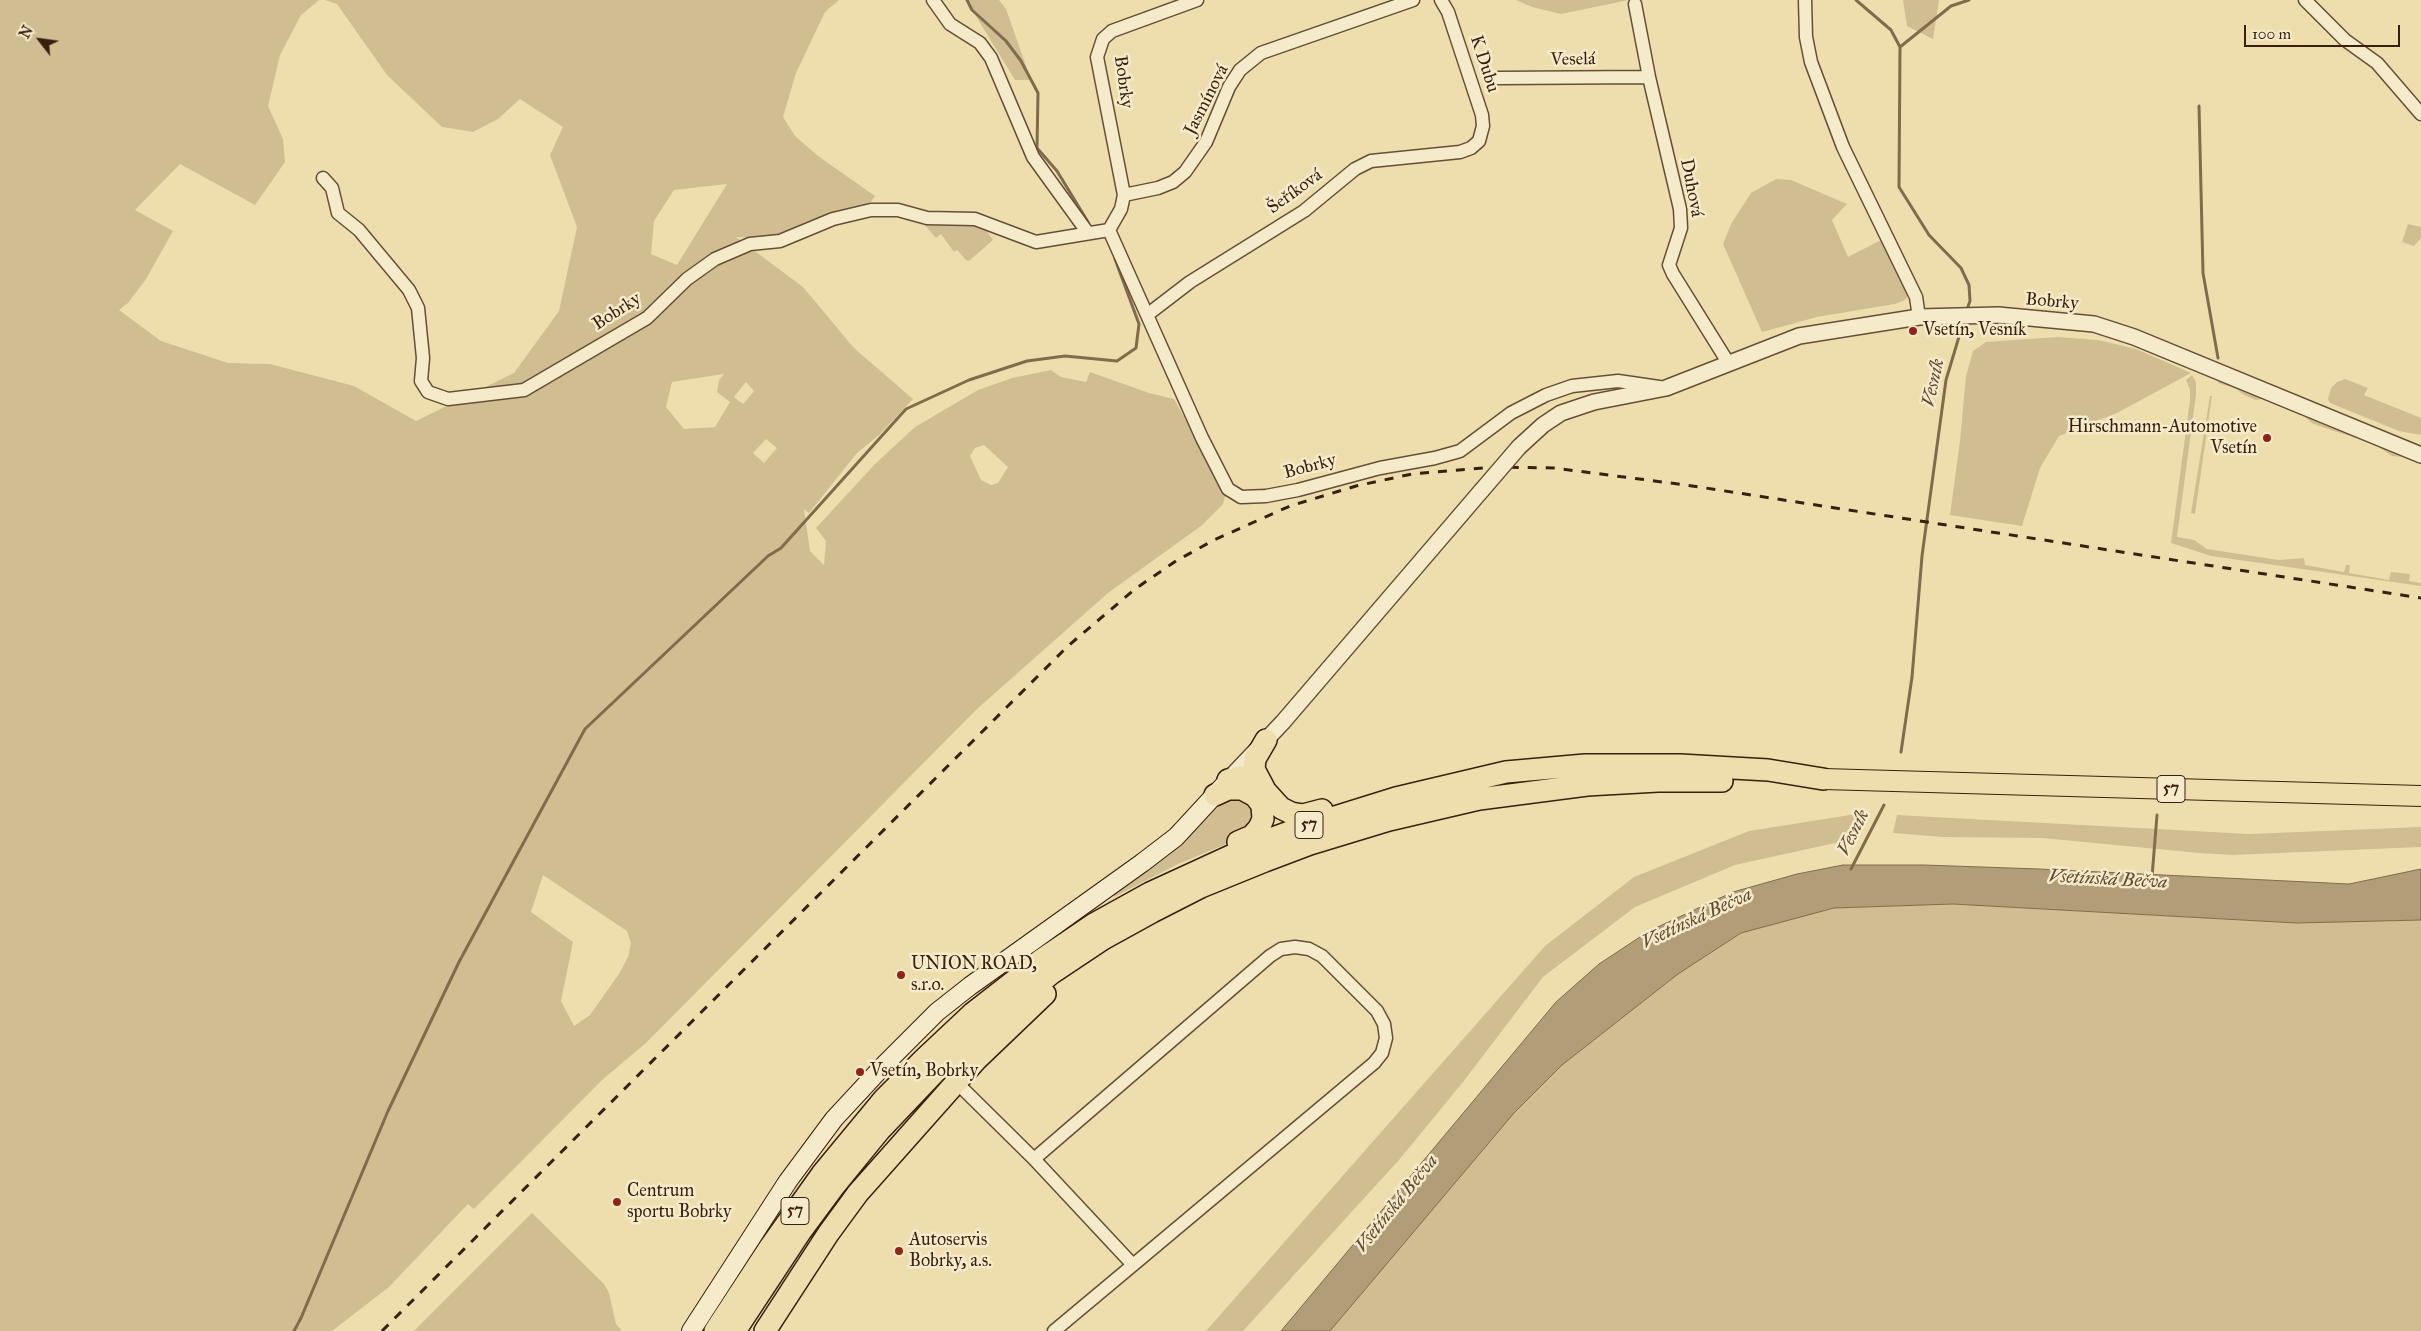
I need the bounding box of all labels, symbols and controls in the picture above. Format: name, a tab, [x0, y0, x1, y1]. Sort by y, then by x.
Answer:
north arrow	[15, 15, 65, 65]
scale bar	[2246, 15, 2402, 47]
text: N	[16, 23, 37, 42]
text: 100 m	[2252, 25, 2291, 43]
street label: K Dubu	[1465, 33, 1503, 95]
street label: Veselá	[1550, 49, 1596, 71]
street label: Bobrky	[1109, 54, 1137, 110]
street label: Jasmínová	[1180, 61, 1234, 139]
street label: Duhová	[1675, 157, 1707, 219]
street label: Šeříková	[1263, 165, 1327, 219]
street label: Bobrky	[589, 288, 645, 336]
street label: Bobrky	[2025, 289, 2079, 315]
place label: Vsetín, Vesník	[1923, 320, 2026, 342]
marker: Vsetín, Vesník	[1907, 325, 1919, 337]
water label: Vesník	[1918, 357, 1950, 409]
place label: Hirschmann-Automotive Vsetín	[2068, 417, 2257, 459]
marker: Hirschmann-Automotive Vsetín	[2261, 432, 2273, 444]
street label: Bobrky	[1282, 450, 1338, 484]
road number: 57	[2157, 776, 2185, 802]
water label: Vesník	[1833, 806, 1875, 860]
road number: 57	[1295, 812, 1323, 838]
water label: Vsetínská Bečva	[2048, 866, 2168, 894]
water label: Vsetínská Bečva	[1638, 884, 1756, 954]
place label: UNION ROAD, s.r.o.	[911, 954, 1037, 996]
marker: UNION ROAD, s.r.o.	[895, 969, 907, 981]
place label: Vsetín, Bobrky	[870, 1061, 978, 1083]
marker: Vsetín, Bobrky	[854, 1066, 866, 1078]
water label: Vsetínská Bečva	[1351, 1151, 1443, 1257]
place label: Centrum sportu Bobrky	[627, 1181, 731, 1224]
marker: Centrum sportu Bobrky	[611, 1196, 623, 1208]
road number: 57	[781, 1198, 809, 1224]
place label: Autoservis Bobrky, a.s.	[909, 1230, 992, 1272]
marker: Autoservis Bobrky, a.s.	[893, 1245, 905, 1257]

